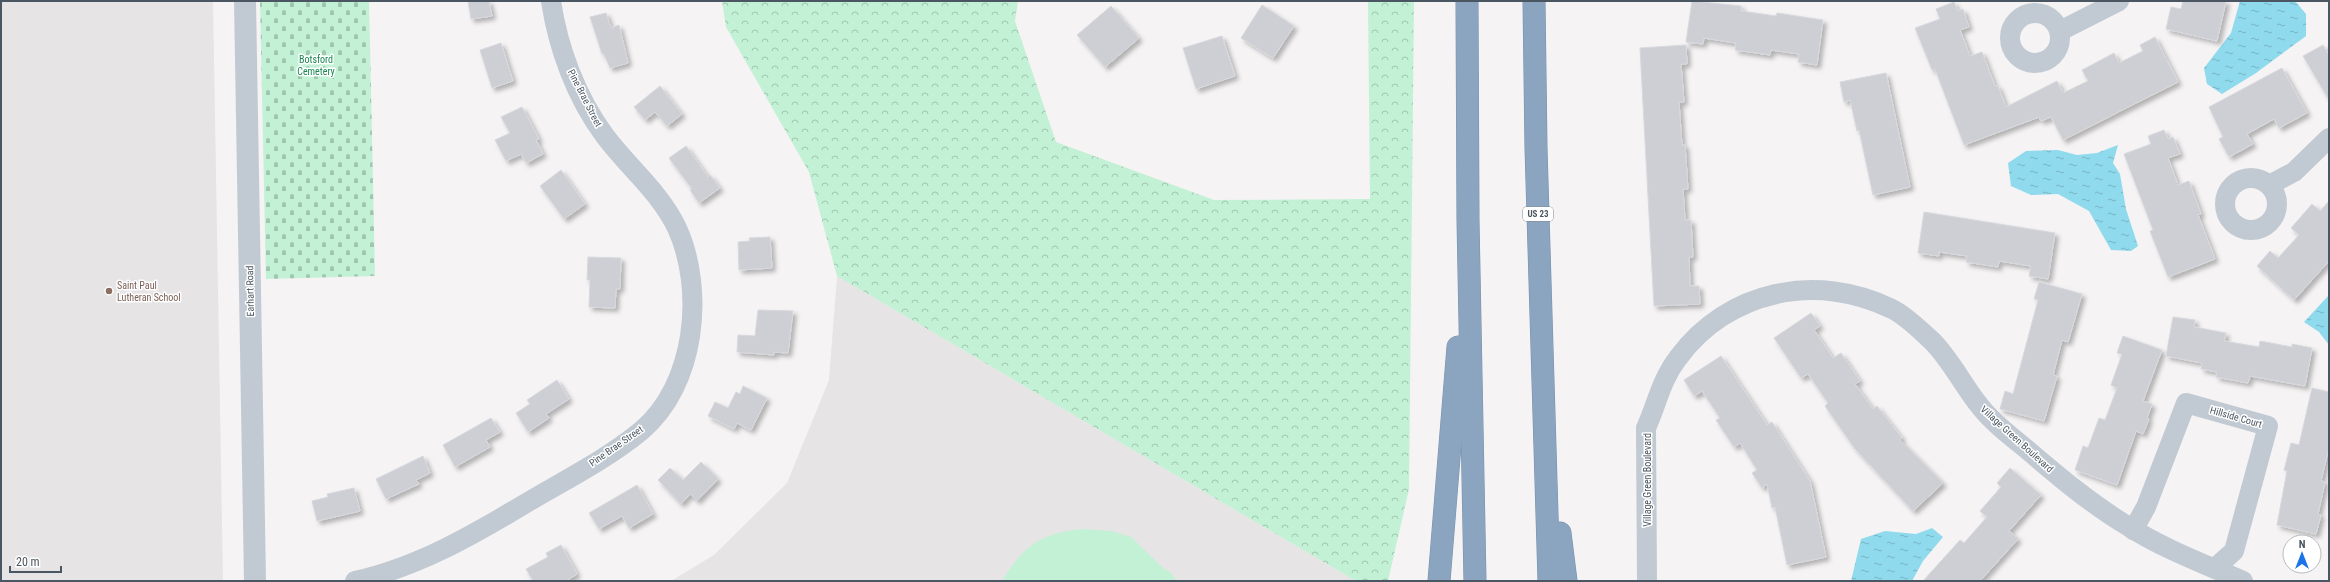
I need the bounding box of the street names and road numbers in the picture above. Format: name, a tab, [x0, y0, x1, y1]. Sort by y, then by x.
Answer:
street label: Pine Brae Street	[566, 67, 604, 129]
road number: US 23	[1523, 207, 1553, 221]
street label: Earhart Road	[244, 265, 256, 317]
street label: Village Green Boulevard	[1978, 404, 2056, 474]
street label: Hillside Court	[2209, 404, 2263, 430]
street label: Pine Brae Street	[587, 423, 645, 469]
street label: Village Green Boulevard	[1642, 433, 1653, 527]

